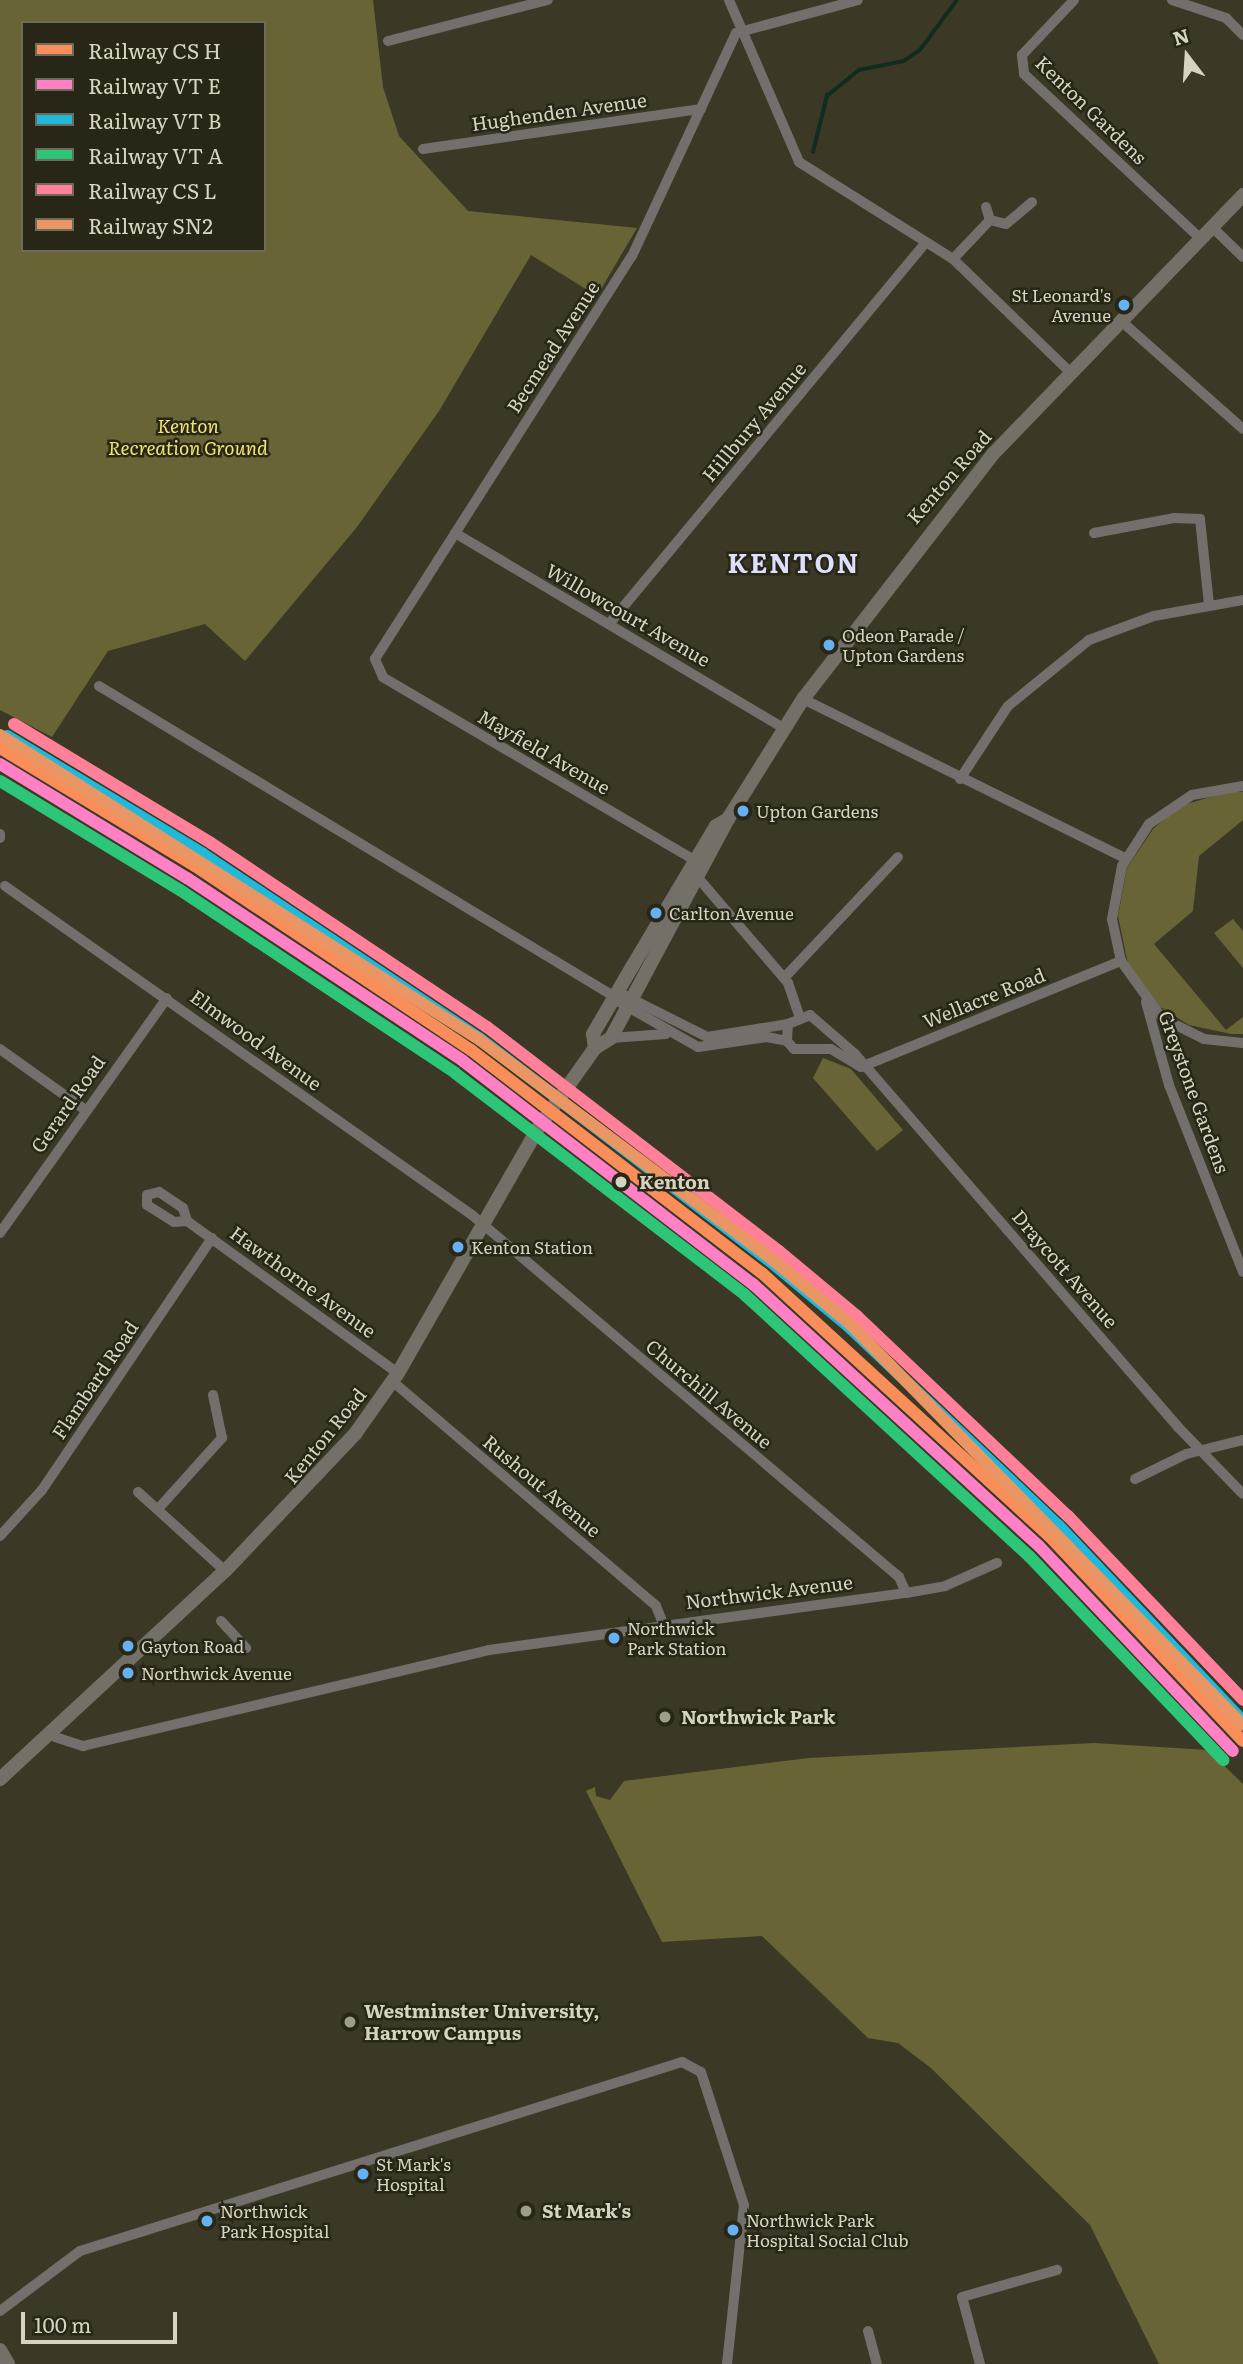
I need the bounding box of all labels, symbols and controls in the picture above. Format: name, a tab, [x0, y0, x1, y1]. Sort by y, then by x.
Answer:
text: N	[1169, 20, 1193, 52]
legend	[21, 21, 266, 252]
north arrow	[1152, 21, 1222, 91]
text: Railway CS H	[88, 34, 221, 65]
street label: Kenton Gardens	[1031, 51, 1151, 169]
text: Railway VT E	[88, 69, 221, 100]
street label: Hughenden Avenue	[470, 88, 648, 136]
text: Railway VT B	[88, 104, 221, 135]
text: Railway VT A	[88, 139, 223, 170]
text: Railway CS L	[88, 174, 217, 205]
text: Railway SN2	[88, 209, 213, 240]
street label: Becmead Avenue	[502, 277, 604, 417]
place label: St Leonard's Avenue	[1012, 285, 1111, 325]
marker: St Leonard's Avenue	[1117, 298, 1131, 312]
street label: Hillbury Avenue	[697, 358, 811, 486]
park label: Kenton Recreation Ground	[108, 415, 268, 459]
street label: Kenton Road	[902, 426, 996, 528]
district label: KENTON	[728, 546, 860, 578]
street label: Willowcourt Avenue	[542, 559, 714, 671]
place label: Odeon Parade / Upton Gardens	[842, 625, 964, 665]
marker: Odeon Parade / Upton Gardens	[822, 638, 836, 652]
street label: Mayfield Avenue	[474, 705, 614, 799]
place label: Upton Gardens	[756, 801, 878, 821]
marker: Upton Gardens	[736, 804, 750, 818]
place label: Carlton Avenue	[669, 903, 794, 923]
marker: Carlton Avenue	[649, 906, 663, 920]
street label: Wellacre Road	[920, 963, 1048, 1033]
street label: Elmwood Avenue	[186, 985, 326, 1095]
street label: Greystone Gardens	[1154, 1008, 1234, 1176]
street label: Gerard Road	[26, 1051, 110, 1157]
marker: Kenton	[609, 1170, 633, 1194]
place label: Kenton	[639, 1171, 710, 1193]
street label: Draycott Avenue	[1007, 1205, 1123, 1333]
street label: Hawthorne Avenue	[226, 1221, 380, 1343]
place label: Kenton Station	[471, 1237, 593, 1257]
marker: Kenton Station	[451, 1240, 465, 1254]
street label: Flambard Road	[47, 1317, 143, 1443]
street label: Churchill Avenue	[641, 1335, 777, 1453]
street label: Kenton Road	[279, 1384, 371, 1488]
street label: Rushout Avenue	[478, 1430, 606, 1542]
street label: Northwick Avenue	[684, 1570, 854, 1614]
place label: Northwick Park Station	[627, 1618, 727, 1658]
marker: Northwick Park Station	[607, 1631, 621, 1645]
place label: Gayton Road	[141, 1636, 244, 1656]
marker: Gayton Road	[121, 1639, 135, 1653]
place label: Northwick Avenue	[141, 1663, 292, 1683]
marker: Northwick Avenue	[121, 1666, 135, 1680]
place label: Northwick Park	[681, 1706, 835, 1728]
marker: Northwick Park	[655, 1707, 675, 1727]
place label: Westminster University, Harrow Campus	[364, 2000, 599, 2044]
marker: Westminster University, Harrow Campus	[342, 2014, 358, 2030]
place label: St Mark's Hospital	[376, 2154, 451, 2194]
marker: St Mark's Hospital	[356, 2167, 370, 2181]
place label: St Mark's	[542, 2200, 631, 2222]
place label: Northwick Park Hospital	[220, 2201, 329, 2241]
marker: St Mark's	[516, 2201, 536, 2221]
place label: Northwick Park Hospital Social Club	[746, 2210, 909, 2250]
marker: Northwick Park Hospital	[200, 2214, 214, 2228]
marker: Northwick Park Hospital Social Club	[726, 2223, 740, 2237]
scale bar	[24, 2298, 180, 2342]
text: 100 m	[34, 2308, 91, 2339]

